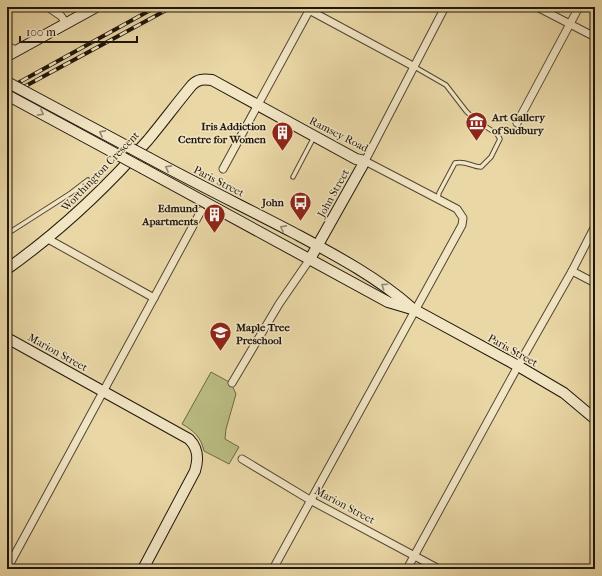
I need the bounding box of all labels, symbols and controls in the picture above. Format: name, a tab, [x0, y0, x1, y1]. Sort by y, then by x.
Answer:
scale bar	[20, 18, 137, 44]
text: 100 m	[26, 25, 56, 39]
one-way arrow	[37, 109, 44, 116]
museum icon: Art Gallery of Sudbury	[463, 110, 489, 143]
place label: Art Gallery of Sudbury	[491, 111, 546, 137]
street label: Ramsey Road	[307, 114, 371, 155]
building icon: Iris Addiction Centre for Women	[269, 119, 295, 152]
place label: Iris Addiction Centre for Women	[178, 120, 267, 146]
street label: Worthington Crescent	[58, 129, 142, 215]
one-way arrow	[99, 130, 106, 138]
street label: Paris Street	[191, 163, 246, 200]
one-way arrow	[165, 165, 172, 173]
street label: John Street	[314, 167, 352, 221]
bus stop icon: John	[287, 189, 313, 222]
place label: John	[261, 196, 285, 209]
building icon: Edmund Apartments	[201, 201, 227, 234]
place label: Edmund Apartments	[141, 202, 199, 228]
one-way arrow	[280, 225, 288, 232]
one-way arrow	[382, 284, 389, 291]
school or university icon: Maple Tree Preschool	[207, 320, 233, 353]
place label: Maple Tree Preschool	[235, 321, 290, 347]
street label: Marion Street	[26, 331, 90, 374]
street label: Paris Street	[486, 331, 540, 369]
street label: Marion Street	[312, 484, 377, 527]

